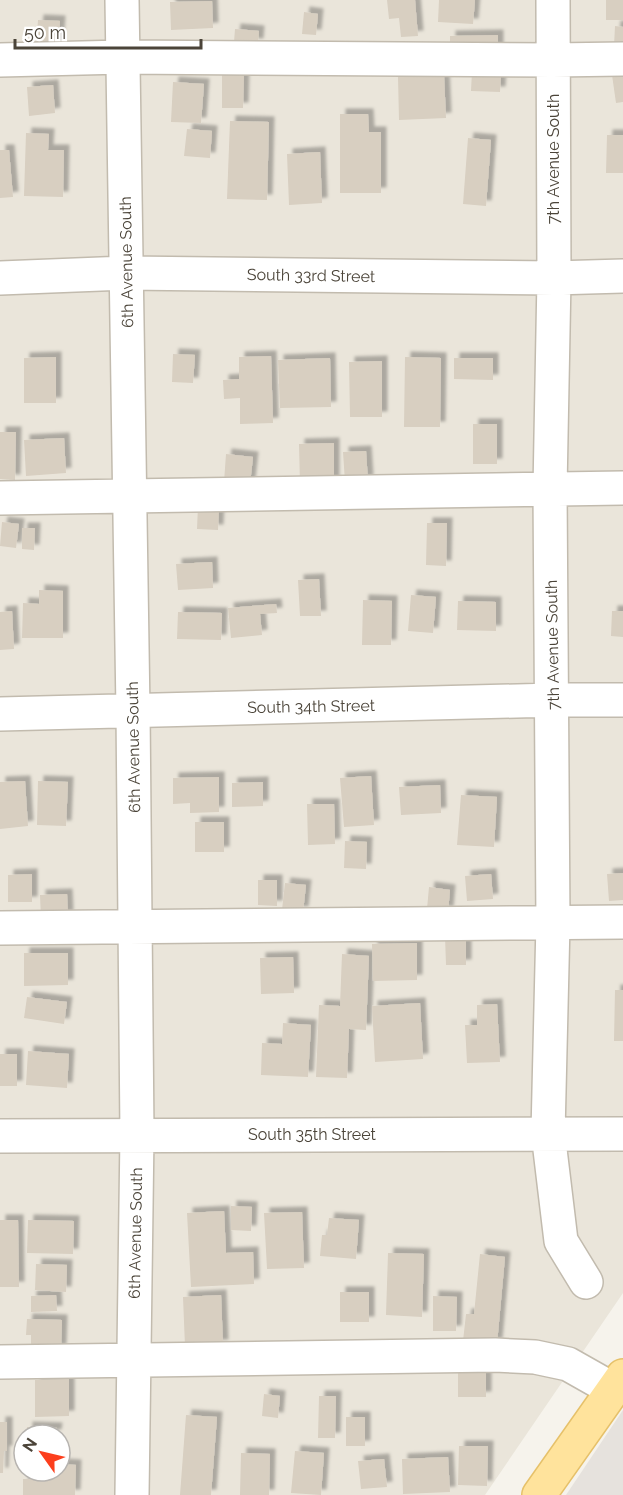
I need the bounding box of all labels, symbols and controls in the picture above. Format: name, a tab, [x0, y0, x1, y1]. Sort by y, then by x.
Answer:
scale bar	[15, 12, 201, 50]
text: 50 m	[24, 22, 66, 43]
street label: 7th Avenue South	[544, 94, 563, 224]
street label: 6th Avenue South	[116, 196, 137, 328]
street label: South 33rd Street	[247, 265, 376, 286]
street label: 7th Avenue South	[542, 580, 563, 710]
street label: 6th Avenue South	[123, 681, 144, 813]
street label: South 34th Street	[247, 696, 376, 717]
street label: South 35th Street	[248, 1125, 377, 1144]
street label: 6th Avenue South	[125, 1167, 146, 1299]
north arrow	[12, 1423, 72, 1483]
text: N	[19, 1435, 41, 1455]

